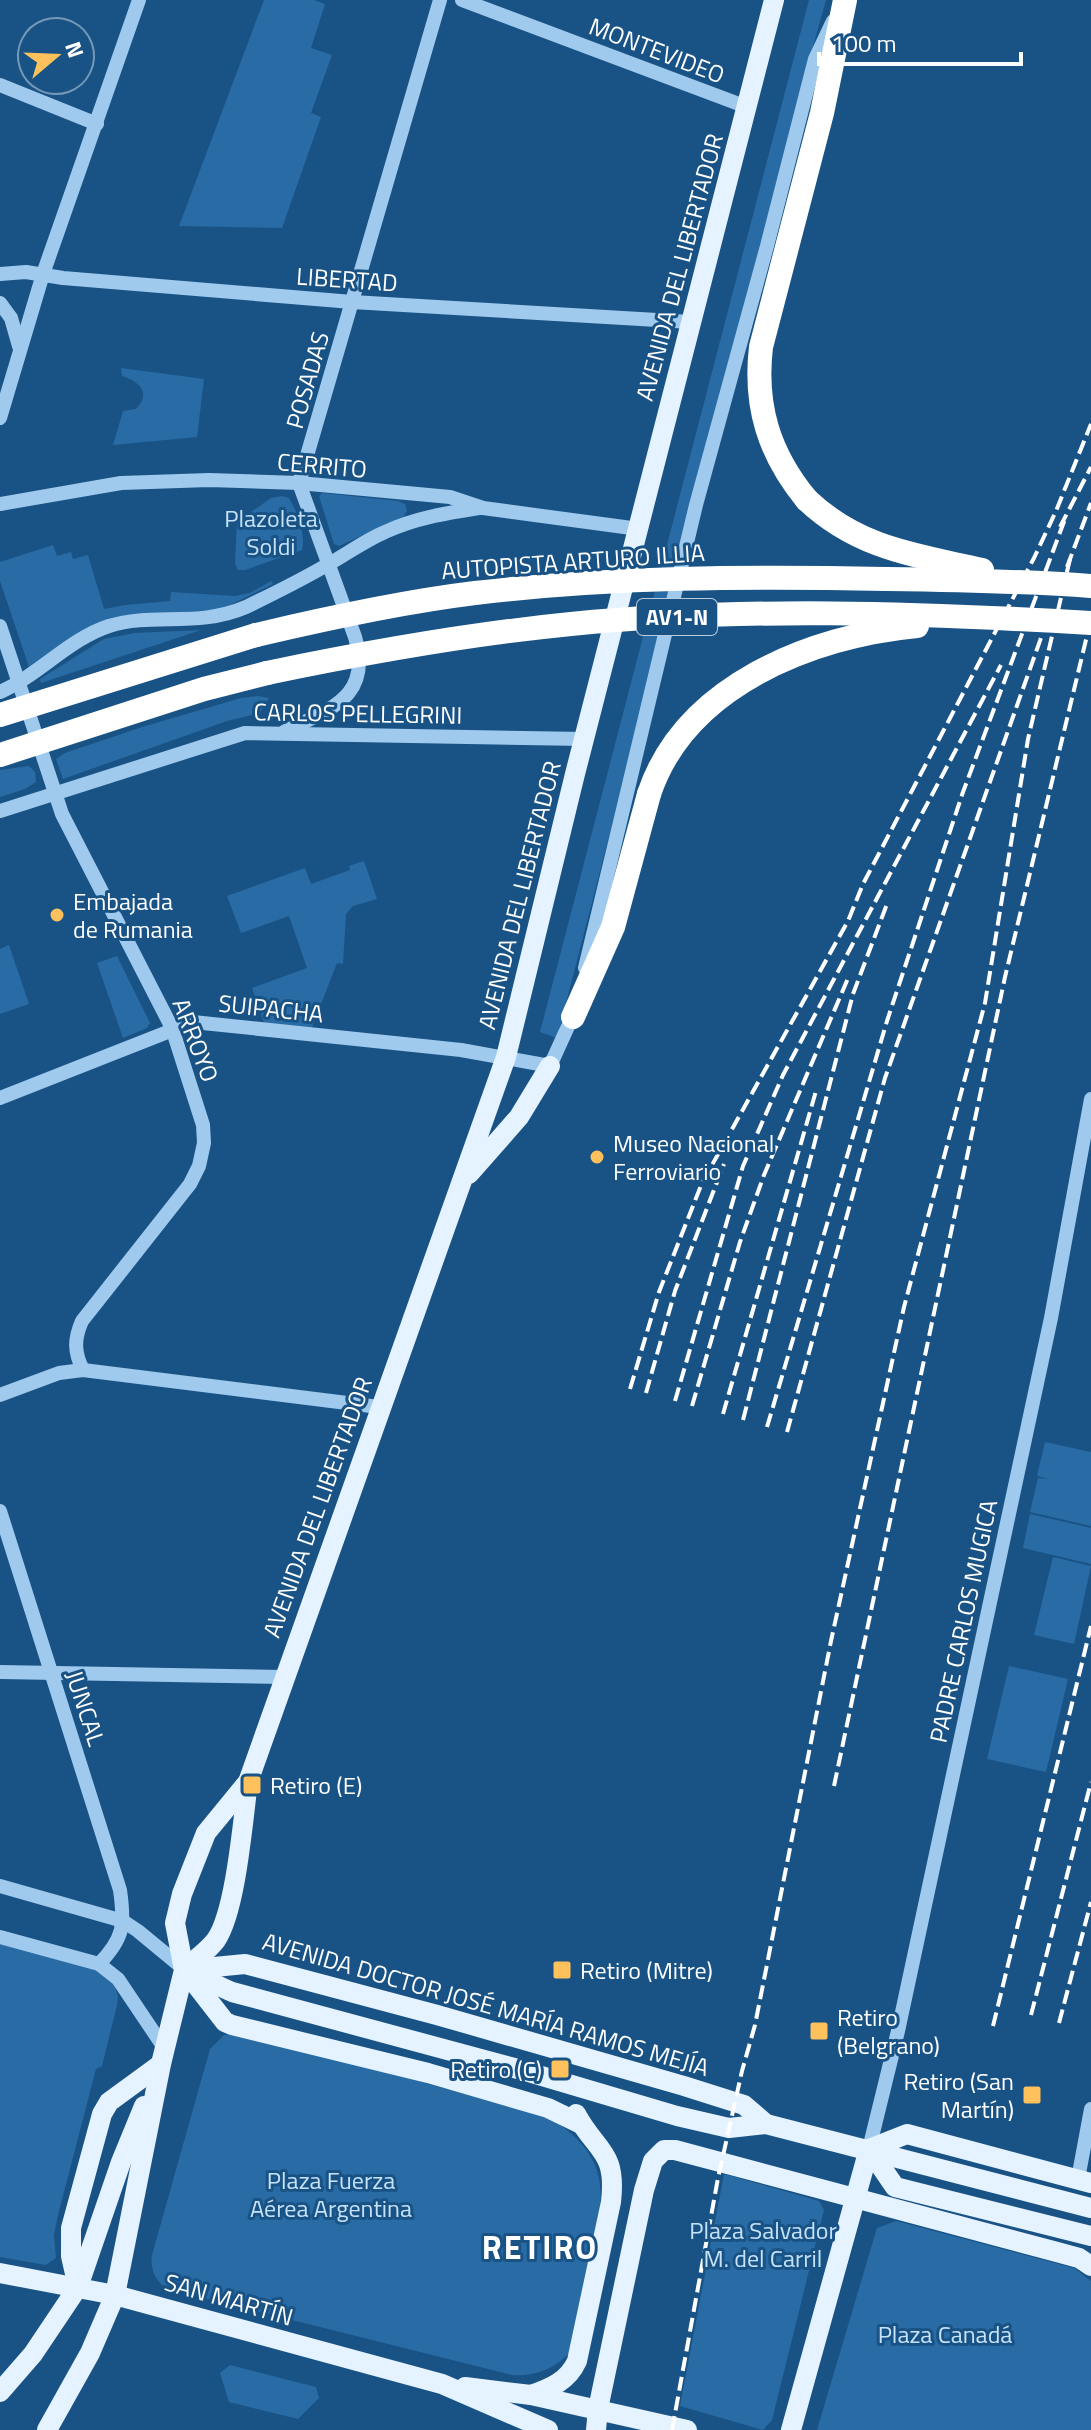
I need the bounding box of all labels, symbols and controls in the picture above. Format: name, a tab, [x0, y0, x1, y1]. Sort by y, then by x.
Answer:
street label: MONTEVIDEO	[584, 8, 730, 92]
north arrow	[16, 16, 96, 96]
scale bar	[819, 16, 1021, 66]
text: 100 m	[831, 25, 897, 61]
text: N	[56, 37, 93, 62]
street label: AVENIDA DEL LIBERTADOR	[626, 129, 732, 405]
street label: LIBERTAD	[295, 258, 399, 300]
street label: POSADAS	[276, 327, 338, 433]
street label: CERRITO	[276, 443, 368, 487]
park label: Plazoleta Soldi	[224, 500, 318, 564]
street label: AUTOPISTA ARTURO ILLIA	[440, 534, 706, 588]
road number: AV1-N	[637, 599, 717, 635]
street label: CARLOS PELLEGRINI	[253, 693, 463, 733]
street label: AVENIDA DEL LIBERTADOR	[468, 757, 570, 1033]
place label: Embajada de Rumania	[73, 883, 193, 947]
marker: Embajada de Rumania	[48, 906, 66, 924]
street label: SUIPACHA	[217, 985, 325, 1031]
street label: ARROYO	[164, 993, 228, 1087]
place label: Museo Nacional Ferroviario	[613, 1125, 774, 1189]
marker: Museo Nacional Ferroviario	[588, 1148, 606, 1166]
street label: AVENIDA DEL LIBERTADOR	[253, 1372, 381, 1642]
street label: PADRE CARLOS MUGICA	[920, 1496, 1006, 1746]
street label: JUNCAL	[57, 1666, 115, 1751]
place label: Retiro (E)	[270, 1767, 362, 1803]
marker: Retiro (E)	[241, 1774, 263, 1796]
street label: AVENIDA DOCTOR JOSÉ MARÍA RAMOS MEJÍA	[258, 1923, 714, 2085]
place label: Retiro (Mitre)	[580, 1952, 713, 1988]
marker: Retiro (Mitre)	[551, 1959, 573, 1981]
place label: Retiro (Belgrano)	[837, 1999, 940, 2063]
marker: Retiro (Belgrano)	[808, 2020, 830, 2042]
place label: Retiro (C)	[450, 2051, 542, 2087]
marker: Retiro (C)	[549, 2058, 571, 2080]
place label: Retiro (San Martín)	[903, 2063, 1014, 2127]
marker: Retiro (San Martín)	[1021, 2084, 1043, 2106]
park label: Plaza Fuerza Aérea Argentina	[250, 2162, 412, 2226]
park label: Plaza Salvador M. del Carril	[689, 2212, 837, 2276]
district label: RETIRO	[482, 2223, 598, 2271]
street label: SAN MARTÍN	[160, 2263, 298, 2335]
park label: Plaza Canadá	[878, 2316, 1012, 2352]

